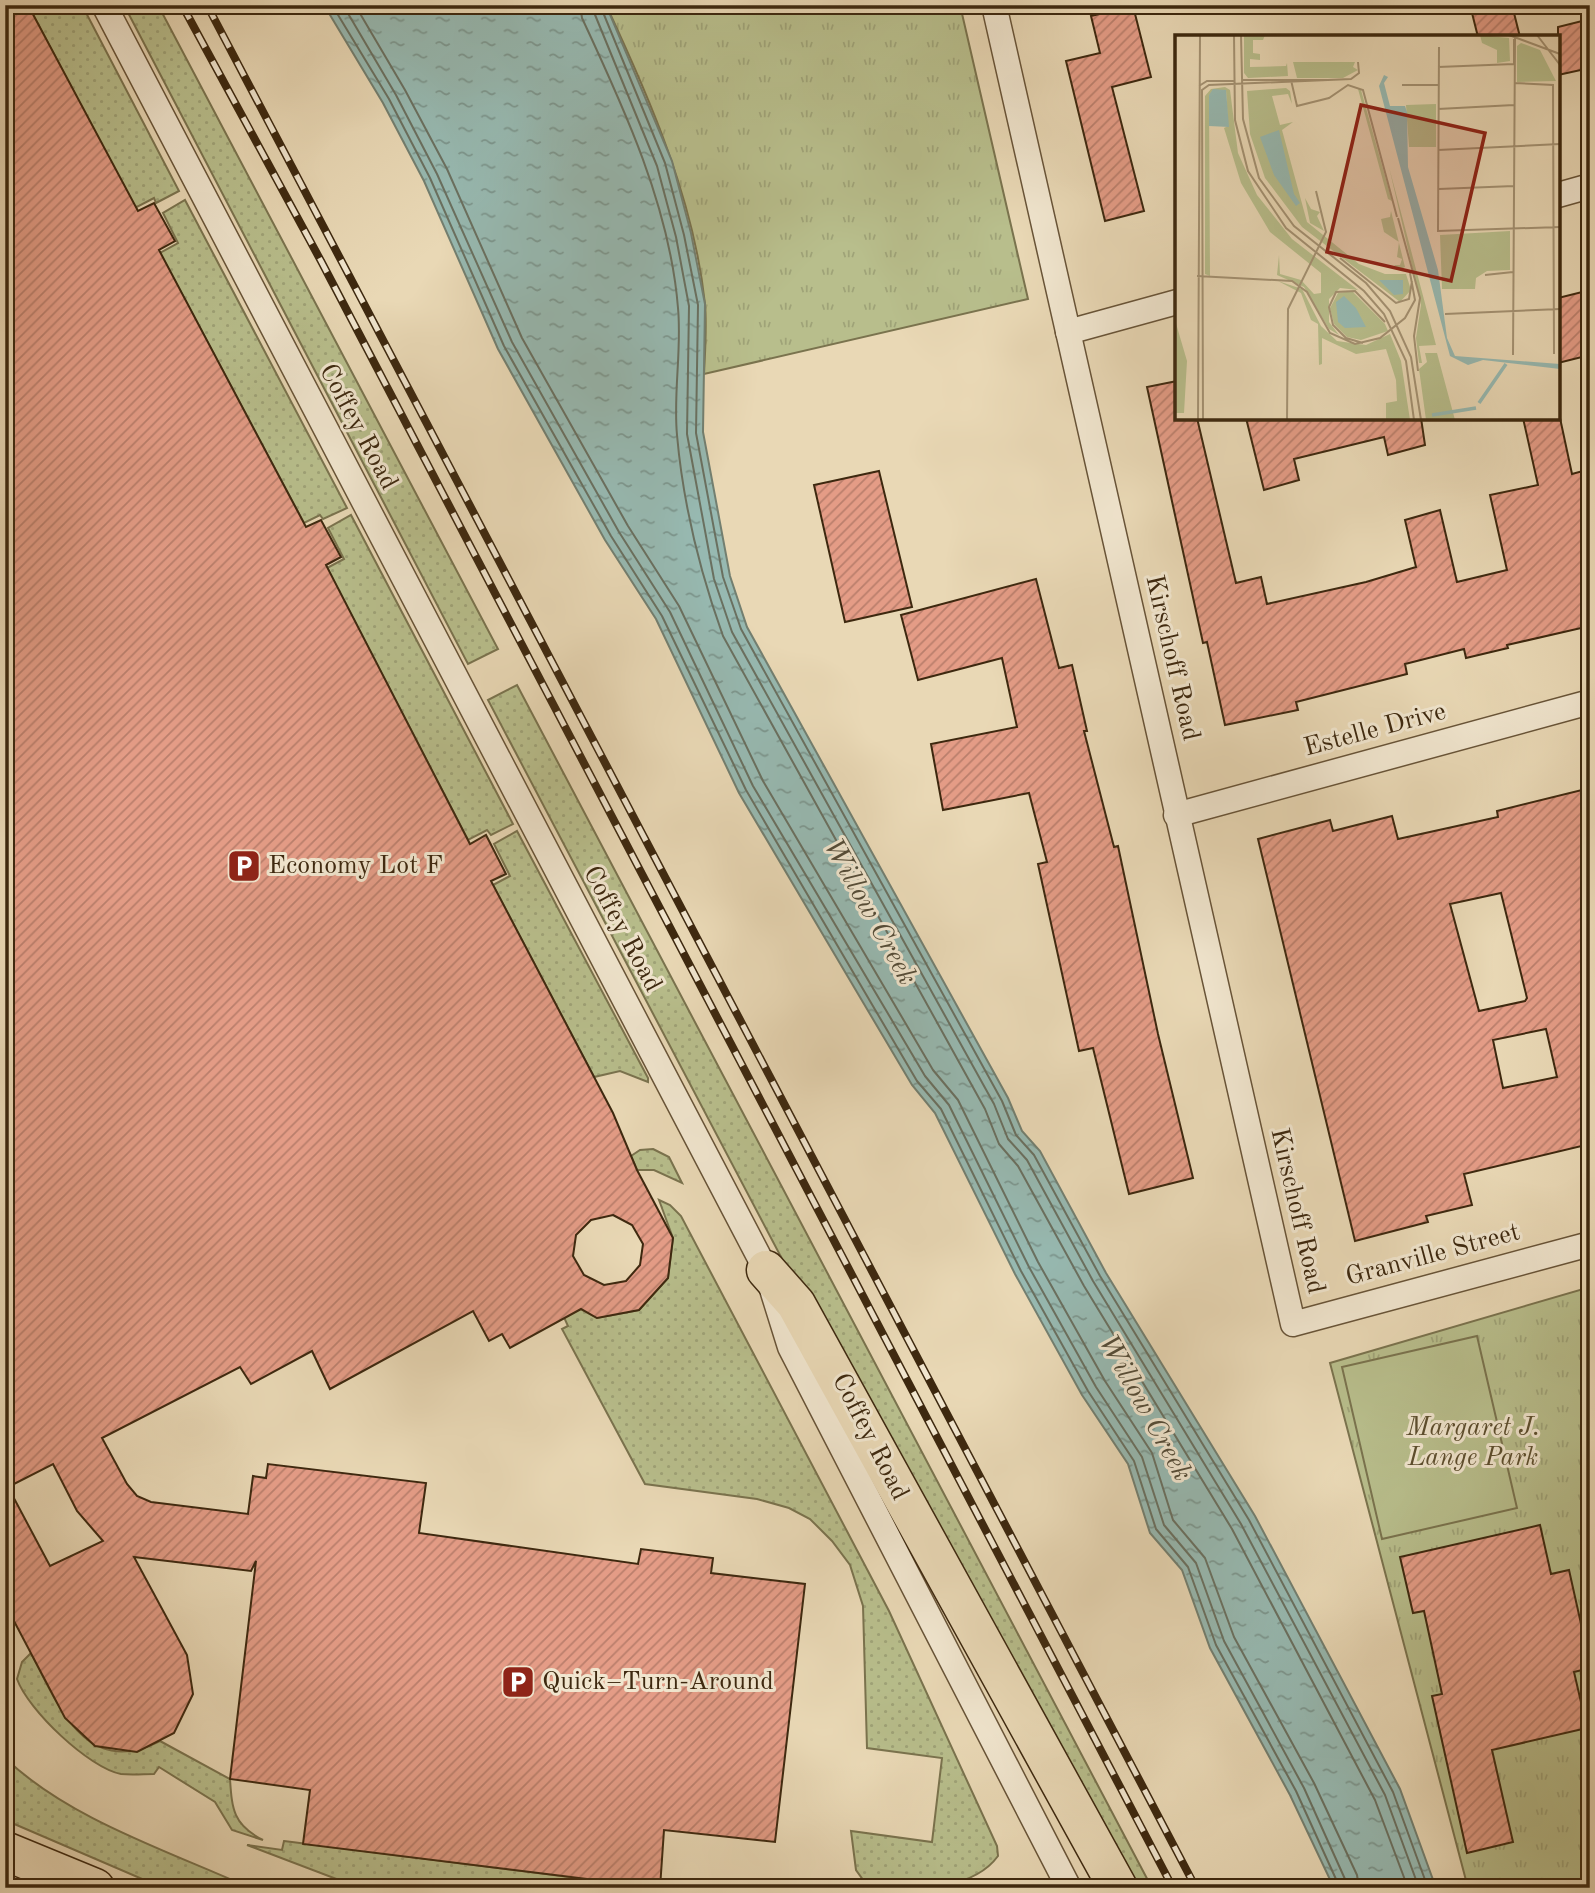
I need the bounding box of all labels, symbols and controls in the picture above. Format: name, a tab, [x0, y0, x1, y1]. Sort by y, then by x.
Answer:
inset map	[1175, 35, 1560, 420]
street label: Coffey Road	[314, 360, 402, 494]
street label: Kirschoff Road	[1140, 573, 1204, 743]
street label: Estelle Drive	[1301, 699, 1449, 761]
water label: Willow Creek	[817, 834, 921, 990]
parking icon: Economy Lot F	[225, 847, 263, 885]
place label: Economy Lot F	[268, 853, 443, 879]
street label: Coffey Road	[578, 862, 666, 996]
street label: Kirschoff Road	[1265, 1126, 1329, 1296]
street label: Granville Street	[1343, 1219, 1523, 1291]
water label: Willow Creek	[1092, 1330, 1196, 1486]
street label: Coffey Road	[827, 1369, 913, 1505]
park label: Margaret J. Lange Park	[1405, 1415, 1540, 1471]
parking icon: Quick–Turn-Around	[499, 1663, 537, 1701]
place label: Quick–Turn-Around	[542, 1669, 774, 1695]

